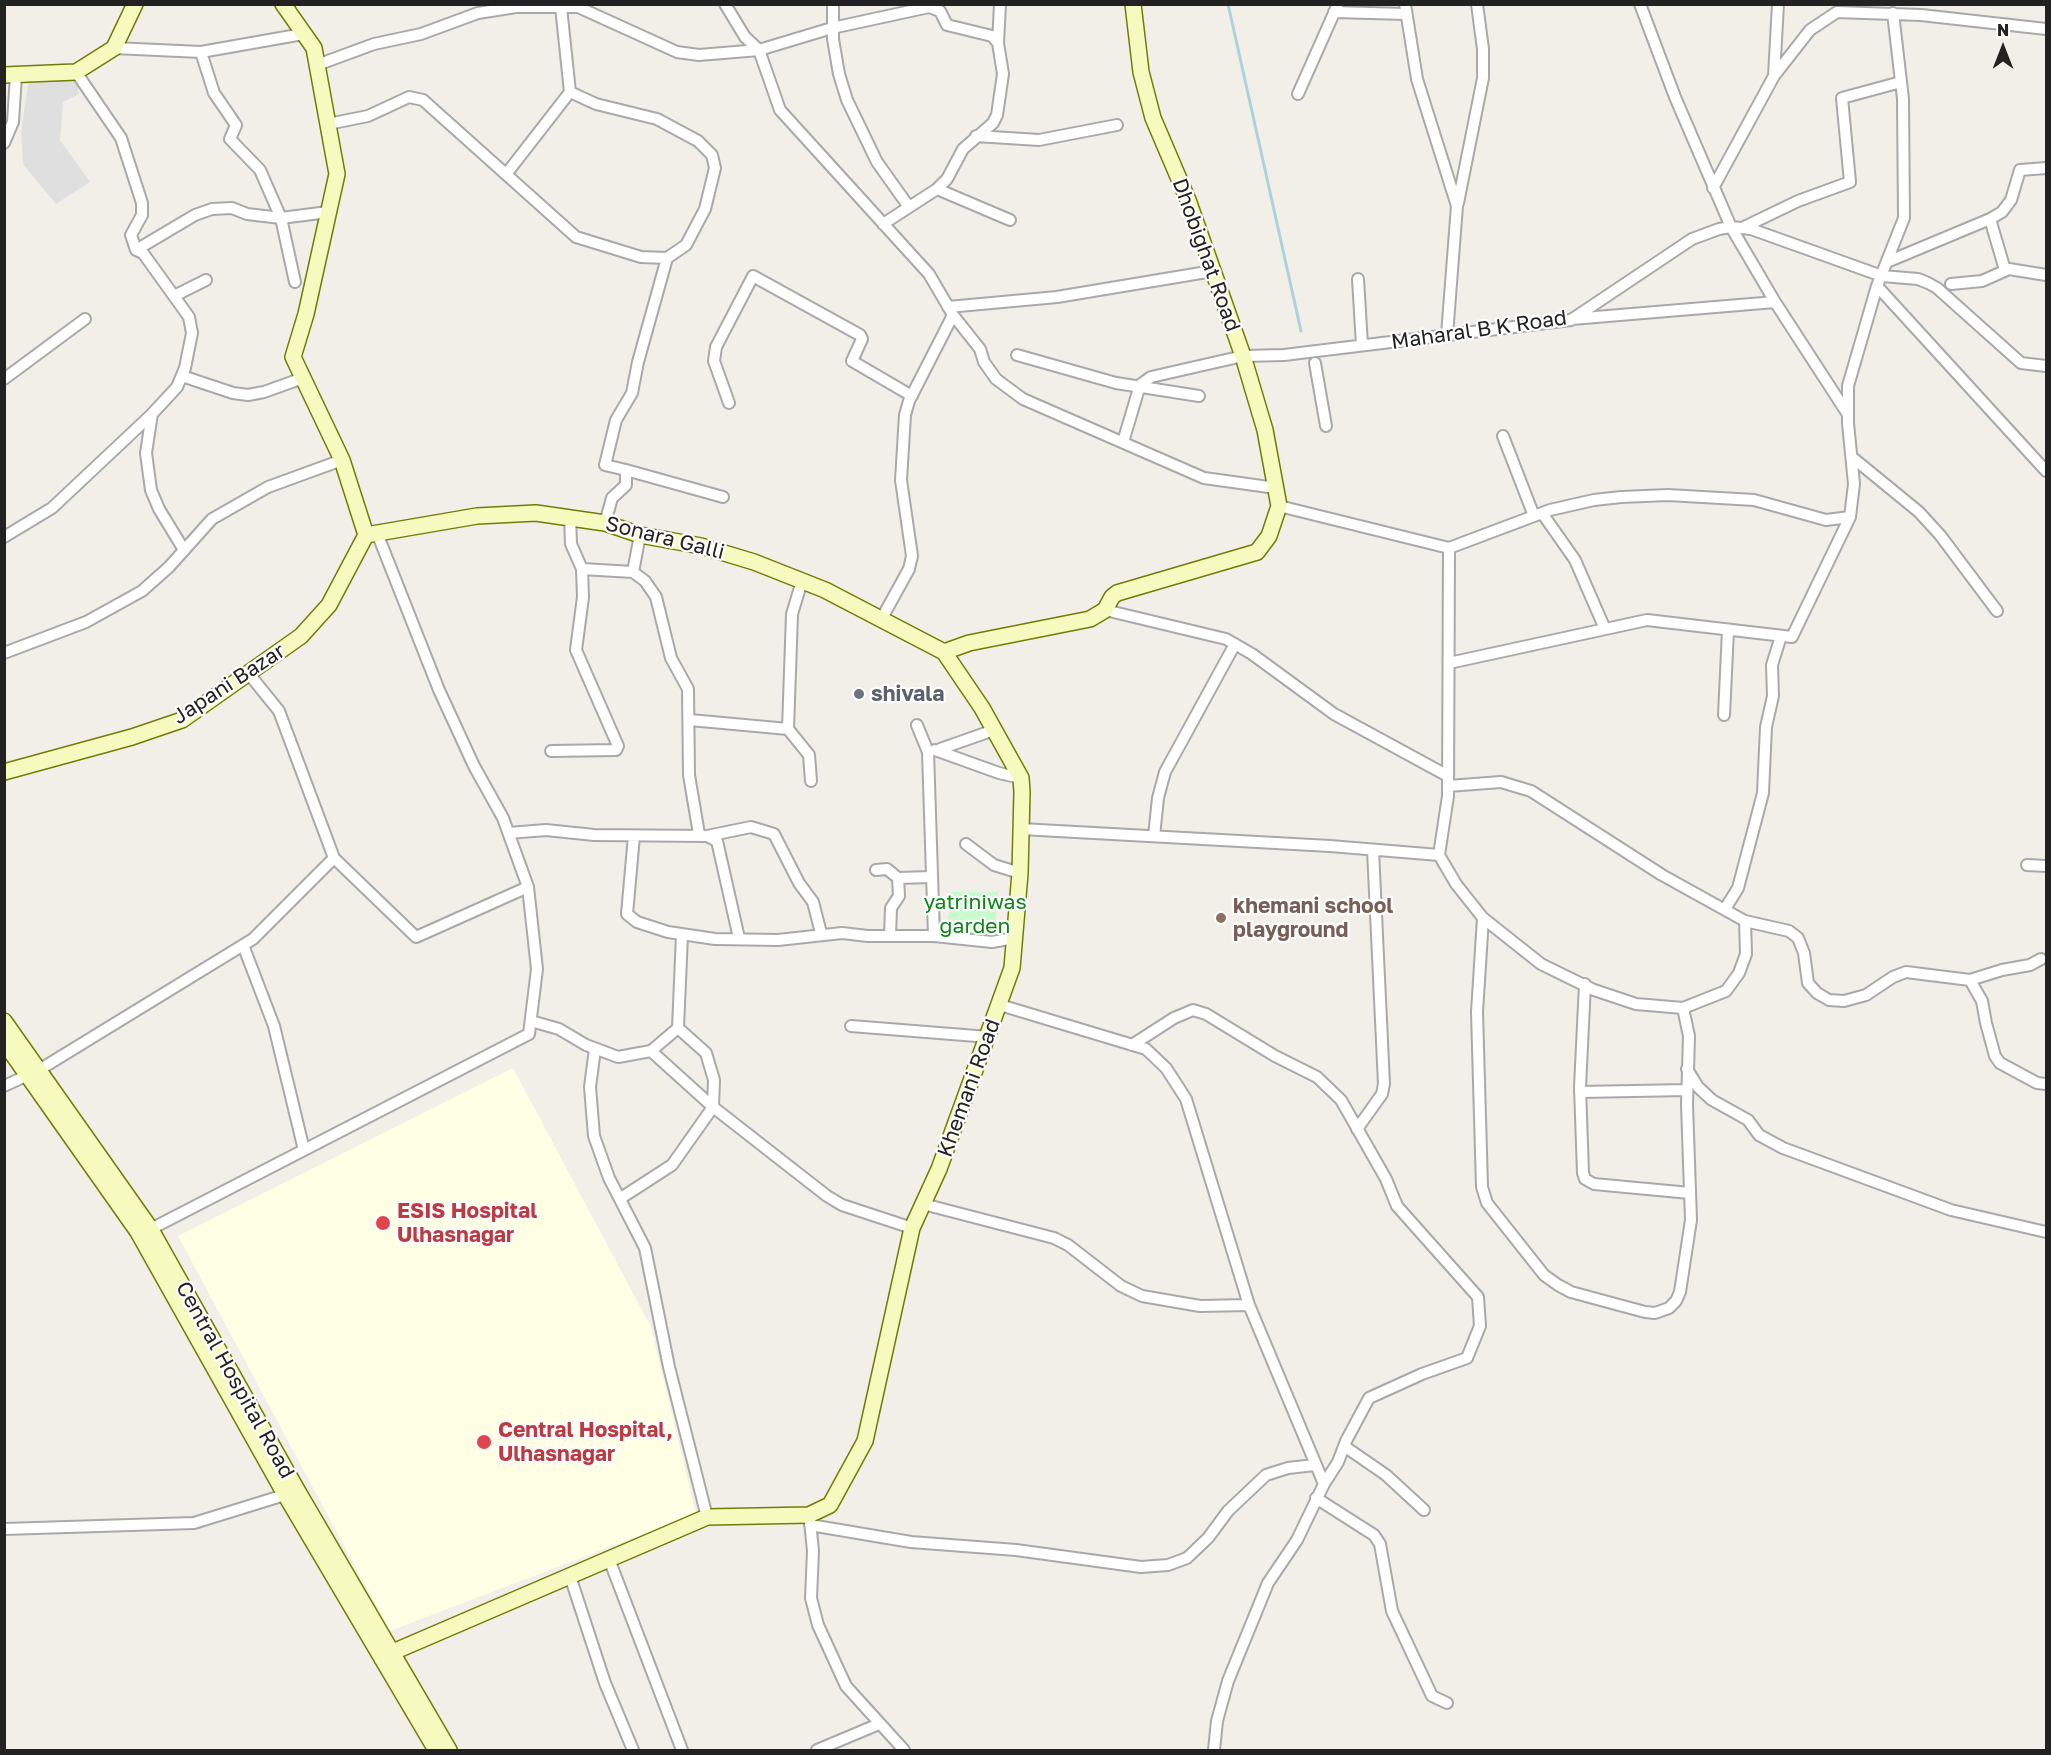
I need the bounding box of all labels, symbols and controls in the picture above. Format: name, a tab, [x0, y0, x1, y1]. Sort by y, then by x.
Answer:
north arrow	[1973, 18, 2033, 78]
text: N	[1997, 20, 2009, 40]
street label: Dhobighat Road	[1167, 175, 1245, 335]
street label: Maharal B K Road	[1390, 305, 1568, 355]
street label: Sonara Galli	[603, 511, 727, 565]
street label: Japani Bazar	[168, 638, 290, 730]
place label: shivala	[871, 681, 944, 707]
marker: shivala	[852, 687, 866, 701]
park label: yatriniwas garden	[923, 889, 1027, 939]
place label: khemani school playground	[1233, 893, 1393, 943]
marker: khemani school playground	[1214, 911, 1228, 925]
street label: Khemani Road	[932, 1015, 1006, 1161]
place label: ESIS Hospital Ulhasnagar	[397, 1198, 537, 1248]
marker: ESIS Hospital Ulhasnagar	[374, 1214, 392, 1232]
street label: Central Hospital Road	[170, 1277, 300, 1483]
place label: Central Hospital, Ulhasnagar	[498, 1417, 673, 1467]
marker: Central Hospital, Ulhasnagar	[475, 1433, 493, 1451]

